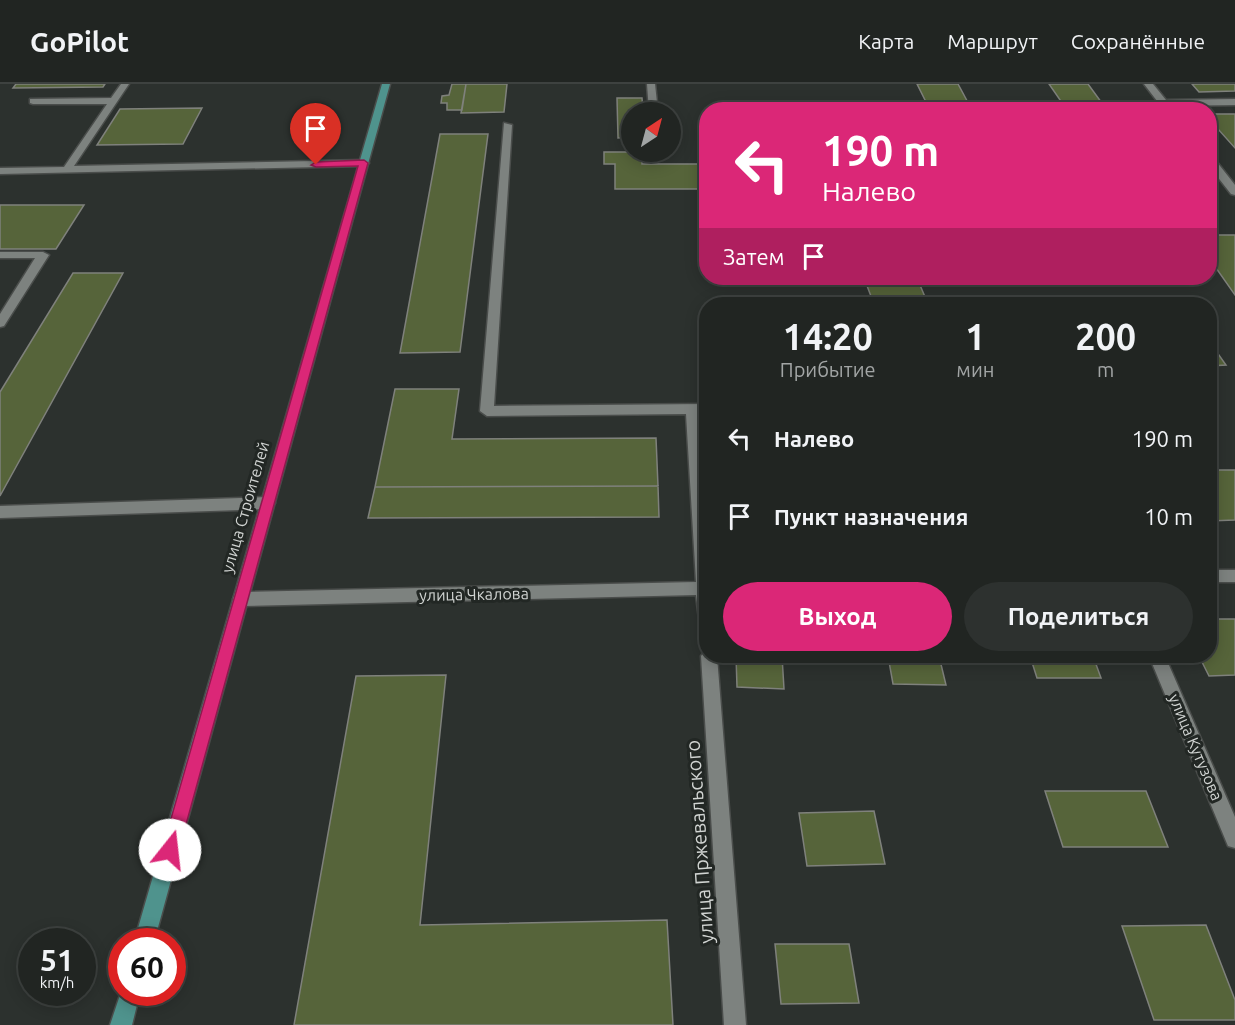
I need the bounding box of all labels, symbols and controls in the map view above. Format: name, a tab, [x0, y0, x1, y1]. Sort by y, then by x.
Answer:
text: GoPilot	[30, 26, 129, 57]
text: Карта	[858, 29, 914, 53]
text: Маршрут	[947, 29, 1038, 53]
text: Сохранённые	[1071, 29, 1205, 53]
north arrow	[621, 102, 681, 162]
map controls	[621, 102, 681, 162]
pin	[290, 103, 341, 165]
icon: arrive	[299, 112, 332, 145]
icon: left	[723, 126, 801, 204]
text: 190 m	[822, 127, 939, 174]
text: Налево	[822, 176, 916, 206]
icon: arrive	[797, 240, 830, 273]
text: Затем	[723, 244, 785, 269]
text: 14:20	[783, 316, 873, 357]
text: 1	[965, 316, 986, 357]
text: 200	[1075, 316, 1136, 357]
text: Прибытие	[780, 358, 876, 381]
text: мин	[956, 358, 994, 381]
text: m	[1097, 358, 1114, 381]
icon: left	[723, 422, 756, 455]
text: Налево	[774, 426, 854, 451]
text: 190 m	[1132, 426, 1193, 451]
street label: улица Строителей	[218, 439, 272, 575]
icon: arrive	[723, 500, 756, 533]
text: Пункт назначения	[774, 504, 968, 529]
text: 10 m	[1144, 504, 1193, 529]
button: Выход	[723, 582, 952, 651]
button: Поделиться	[964, 582, 1193, 651]
street label: улица Чкалова	[419, 584, 529, 604]
street label: улица Кутузова	[1165, 691, 1227, 803]
street label: улица Пржевальского	[680, 739, 718, 945]
position arrow	[138, 818, 202, 882]
speed limit sign: 60	[108, 928, 186, 1006]
text: 51	[40, 943, 74, 977]
text: km/h	[40, 974, 74, 991]

